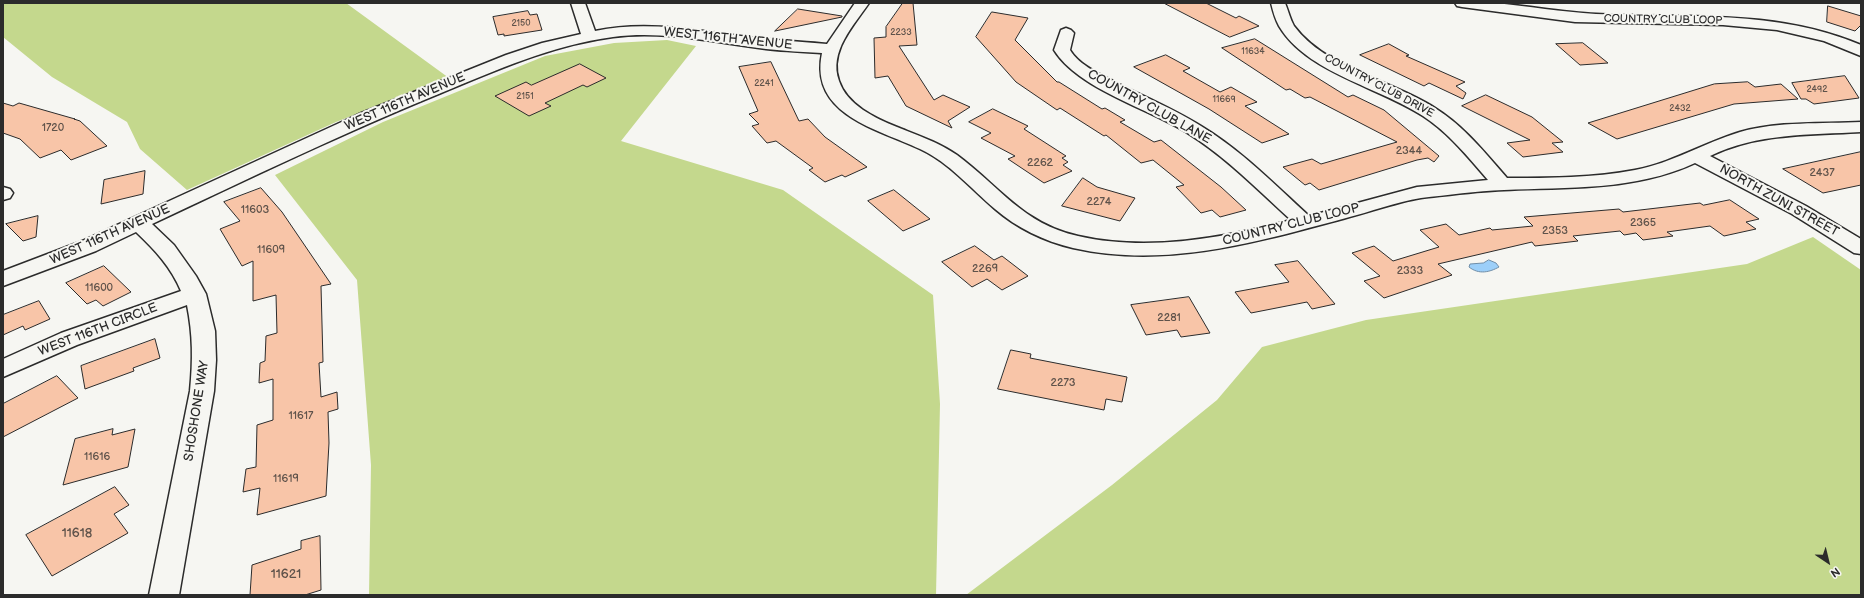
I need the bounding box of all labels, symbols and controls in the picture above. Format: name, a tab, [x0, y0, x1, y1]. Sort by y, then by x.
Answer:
street label: COUNTRY CLUB LOOP	[1604, 12, 1722, 28]
house number: 2150	[511, 19, 531, 29]
street label: WEST 116TH AVENUE	[663, 24, 793, 54]
house number: 2233	[890, 28, 912, 38]
house number: 11634	[1241, 47, 1265, 57]
street label: COUNTRY CLUB DRIVE	[1322, 51, 1436, 121]
street label: COUNTRY CLUB LANE	[1084, 66, 1214, 148]
street label: WEST 116TH AVENUE	[342, 70, 468, 134]
house number: 2241	[754, 79, 774, 89]
house number: 2492	[1806, 85, 1828, 95]
house number: 2151	[516, 92, 534, 102]
house number: 11669	[1212, 95, 1236, 105]
house number: 2432	[1669, 104, 1691, 114]
house number: 1720	[42, 121, 64, 135]
house number: 2344	[1396, 144, 1422, 158]
house number: 2262	[1027, 156, 1053, 170]
street label: NORTH ZUNI STREET	[1717, 162, 1841, 240]
house number: 2437	[1809, 166, 1835, 180]
house number: 2274	[1086, 195, 1112, 209]
street label: COUNTRY CLUB LOOP	[1221, 200, 1361, 250]
street label: WEST 116TH AVENUE	[48, 202, 172, 268]
house number: 11603	[241, 203, 269, 217]
house number: 2365	[1630, 216, 1656, 230]
house number: 2353	[1542, 224, 1568, 238]
house number: 11609	[257, 243, 285, 257]
house number: 2269	[972, 262, 998, 276]
house number: 2333	[1397, 264, 1423, 278]
house number: 11600	[85, 281, 113, 295]
street label: WEST 116TH CIRCLE	[36, 300, 160, 360]
house number: 2281	[1157, 311, 1181, 325]
street label: SHOSHONE WAY	[181, 360, 213, 462]
house number: 2273	[1050, 376, 1076, 390]
house number: 11617	[289, 409, 313, 423]
house number: 11616	[84, 450, 110, 464]
house number: 11619	[273, 472, 299, 486]
house number: 11618	[62, 526, 92, 542]
north arrow	[1808, 542, 1848, 582]
text: N	[1828, 565, 1842, 580]
house number: 11621	[271, 567, 301, 583]

